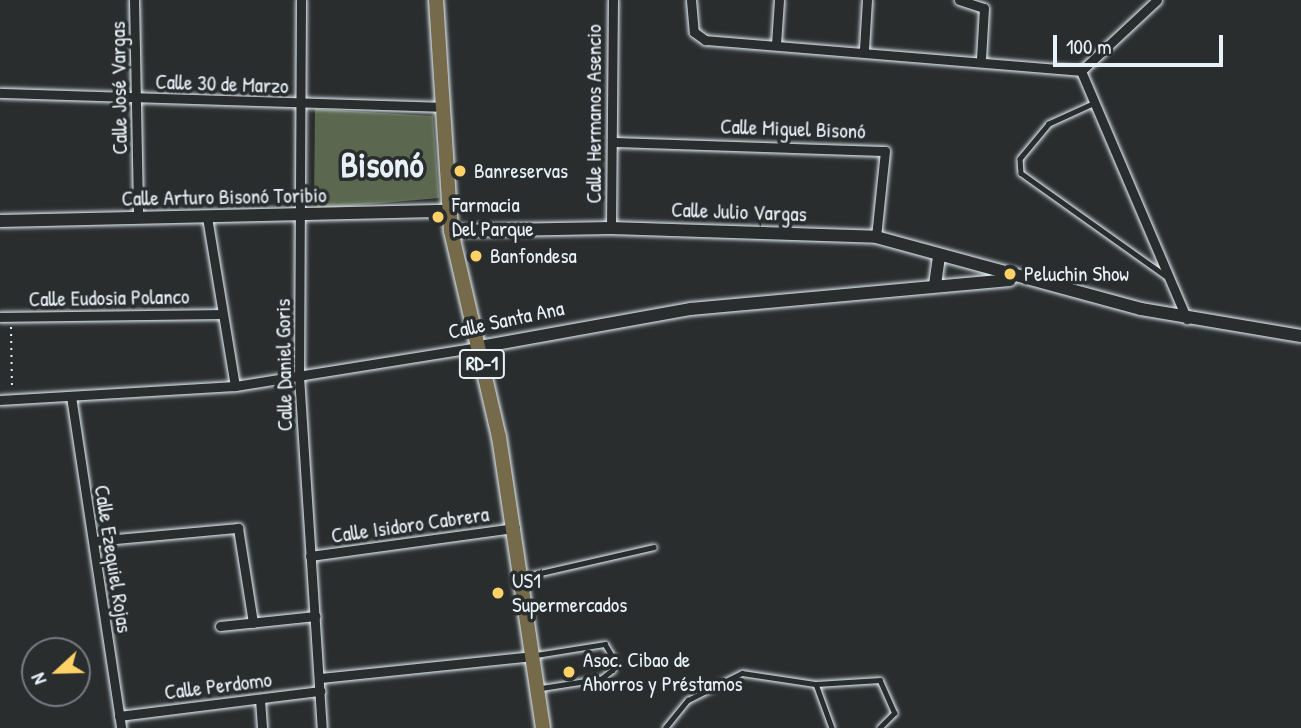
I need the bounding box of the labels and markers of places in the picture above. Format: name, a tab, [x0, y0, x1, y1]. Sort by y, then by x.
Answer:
place label: Banreservas	[474, 158, 568, 184]
marker: Banreservas	[452, 163, 468, 179]
place label: Farmacia Del Parque	[452, 192, 534, 242]
marker: Farmacia Del Parque	[430, 209, 446, 225]
place label: Banfondesa	[490, 243, 577, 269]
marker: Banfondesa	[468, 248, 484, 264]
place label: Peluchin Show	[1024, 261, 1129, 287]
marker: Peluchin Show	[1002, 266, 1018, 282]
place label: US1 Supermercados	[512, 568, 627, 618]
marker: US1 Supermercados	[490, 585, 506, 601]
place label: Asoc. Cibao de Ahorros y Préstamos	[583, 647, 743, 697]
marker: Asoc. Cibao de Ahorros y Préstamos	[561, 664, 577, 680]

